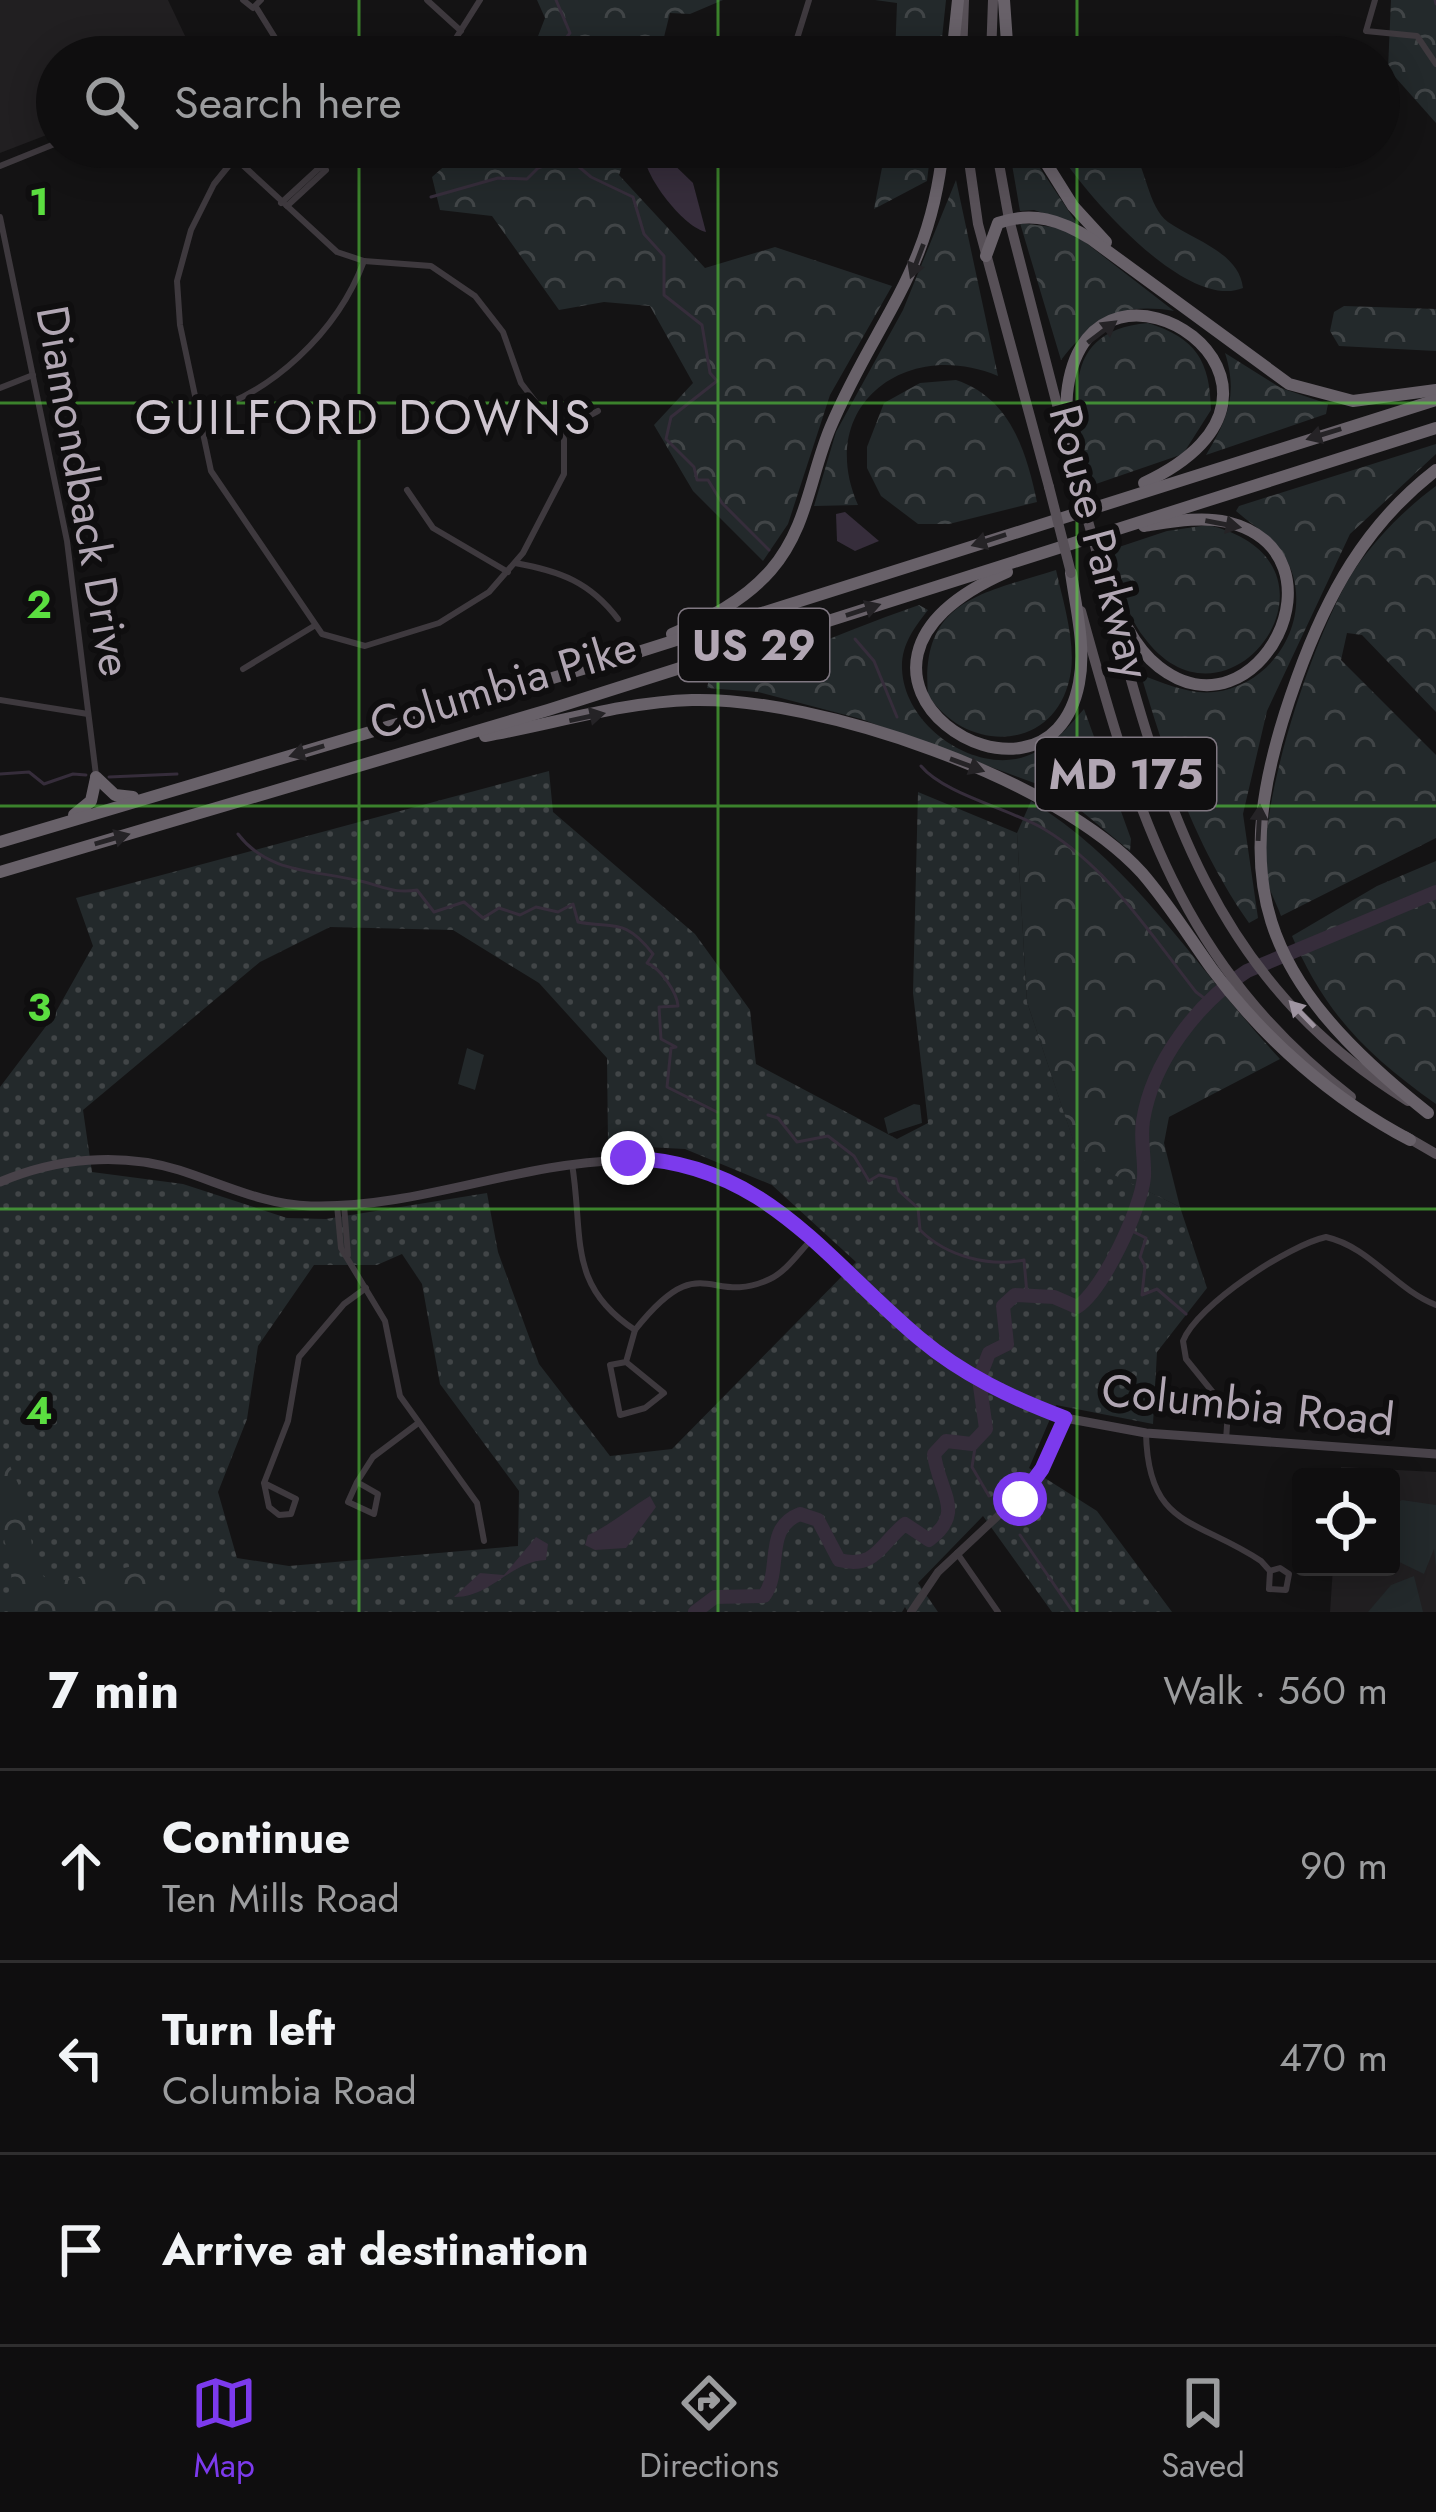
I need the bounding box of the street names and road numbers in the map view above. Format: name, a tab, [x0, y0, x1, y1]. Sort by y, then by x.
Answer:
street label: Diamondback Drive	[19, 301, 149, 681]
street label: Rouse Parkway	[1032, 398, 1168, 686]
road number: US 29	[679, 609, 829, 681]
street label: Columbia Pike	[362, 614, 644, 756]
road number: MD 175	[1036, 738, 1216, 810]
street label: Columbia Road	[1098, 1357, 1398, 1453]

